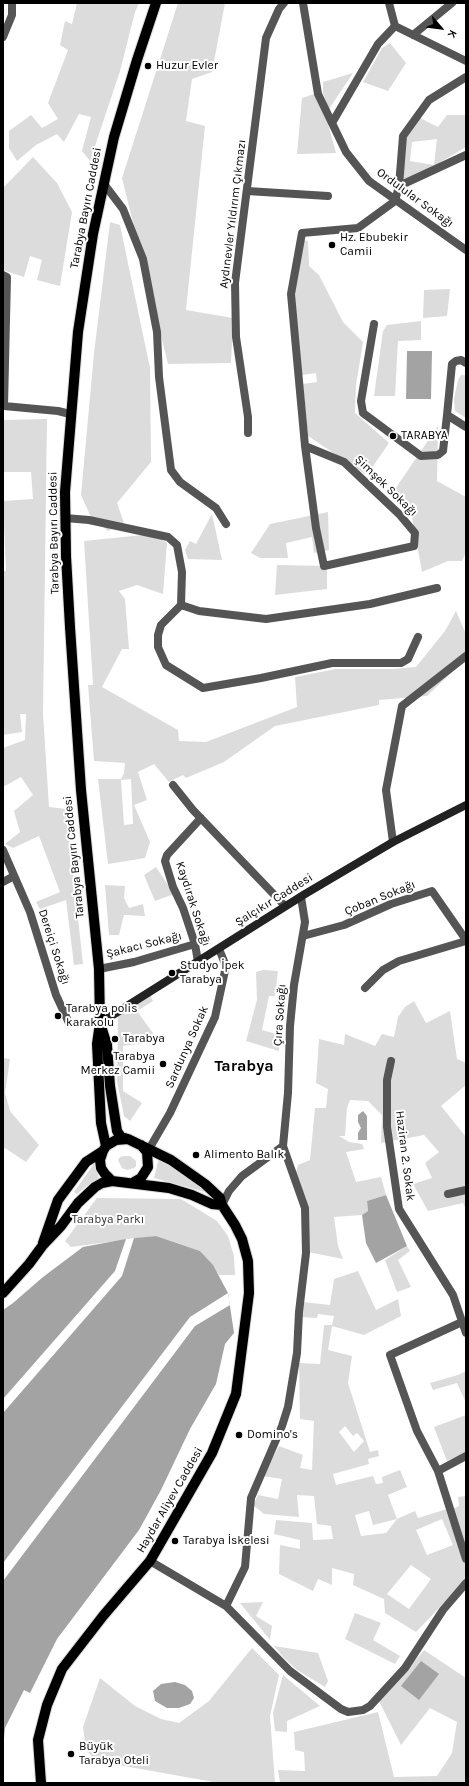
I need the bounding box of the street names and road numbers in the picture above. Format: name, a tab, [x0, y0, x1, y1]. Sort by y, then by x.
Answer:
street label: Aydınevler Yıldırım Çıkmazı	[217, 139, 249, 289]
street label: Tarabya Bayırı Caddesi	[67, 146, 105, 270]
street label: Ordulular Sokağı	[374, 165, 456, 231]
street label: Şimşek Sokağı	[352, 452, 420, 520]
street label: Tarabya Bayırı Caddesi	[46, 471, 62, 595]
street label: Tarabya Bayırı Caddesi	[60, 795, 88, 919]
street label: Kaydırak Sokağı	[173, 860, 213, 948]
street label: Şalçıkır Caddesi	[233, 870, 315, 930]
street label: Çoban Sokağı	[342, 877, 418, 919]
street label: Dereiçi Sokağı	[35, 908, 73, 986]
street label: Şakacı Sokağı	[105, 929, 183, 961]
street label: Çıra Sokağı	[271, 983, 289, 1047]
street label: Sardunya Sokak	[162, 1004, 212, 1090]
street label: Haziran 2. Sokak	[392, 1110, 418, 1202]
street label: Haydar Aliyev Caddesi	[134, 1445, 206, 1555]

